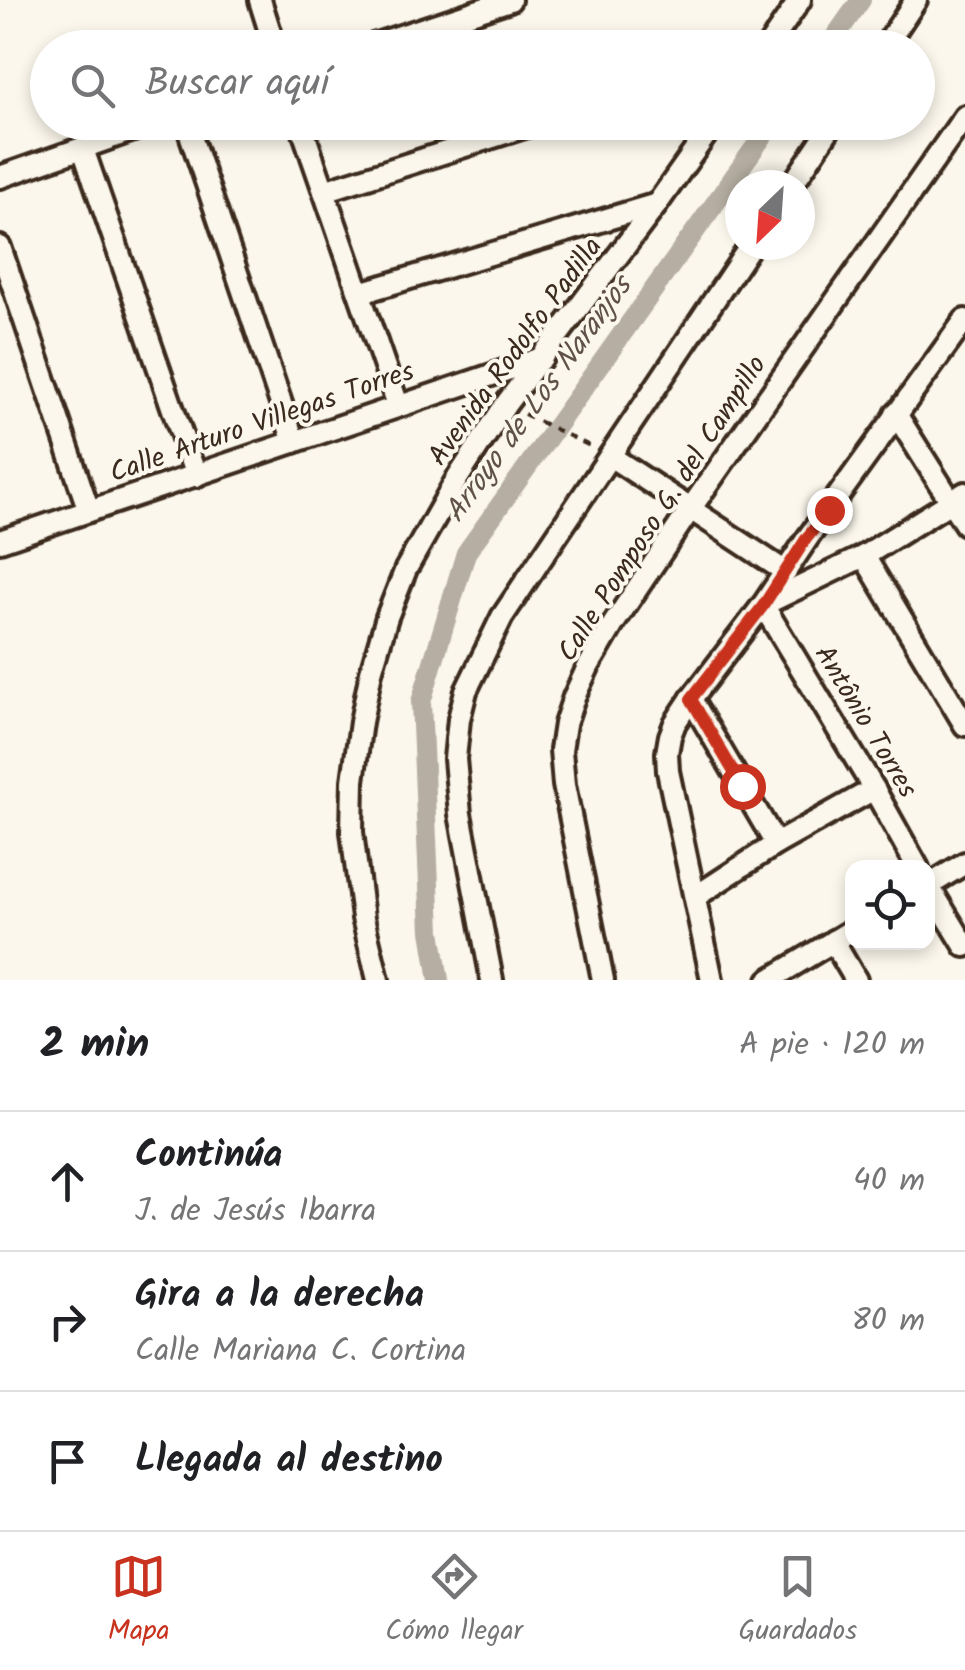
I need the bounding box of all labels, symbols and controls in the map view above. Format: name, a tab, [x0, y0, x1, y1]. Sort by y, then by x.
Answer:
search box	[30, 30, 935, 140]
text: Buscar aquí	[145, 55, 329, 115]
icon: search	[65, 58, 120, 113]
north arrow	[725, 170, 815, 260]
street label: Avenida Rodolfo Padilla	[417, 228, 615, 476]
water label: Arroyo de Los Naranjos	[433, 264, 647, 533]
street label: Calle Pomposo G. del Campillo	[547, 347, 779, 671]
street label: Calle Arturo Villegas Torres	[104, 350, 420, 496]
route end	[807, 488, 853, 534]
street label: Antônio Torres	[802, 637, 929, 807]
route start	[720, 764, 766, 810]
map controls	[845, 860, 935, 950]
button: locate	[845, 860, 935, 950]
text: 2 min	[40, 1012, 149, 1079]
text: A pie · 120 m	[739, 1020, 925, 1071]
text: Continúa	[135, 1126, 282, 1186]
icon: ahead	[40, 1154, 95, 1209]
text: 40 m	[853, 1156, 925, 1207]
text: J. de Jesús Ibarra	[135, 1186, 376, 1237]
text: Gira a la derecha	[135, 1266, 424, 1326]
icon: right	[40, 1294, 95, 1349]
text: 80 m	[851, 1296, 925, 1347]
text: Calle Mariana C. Cortina	[135, 1326, 466, 1377]
text: Llegada al destino	[135, 1431, 443, 1491]
icon: arrive	[40, 1434, 95, 1489]
tab: Mapa	[108, 1549, 170, 1654]
tab: Cómo llegar	[385, 1549, 523, 1654]
tab: Guardados	[739, 1549, 857, 1654]

